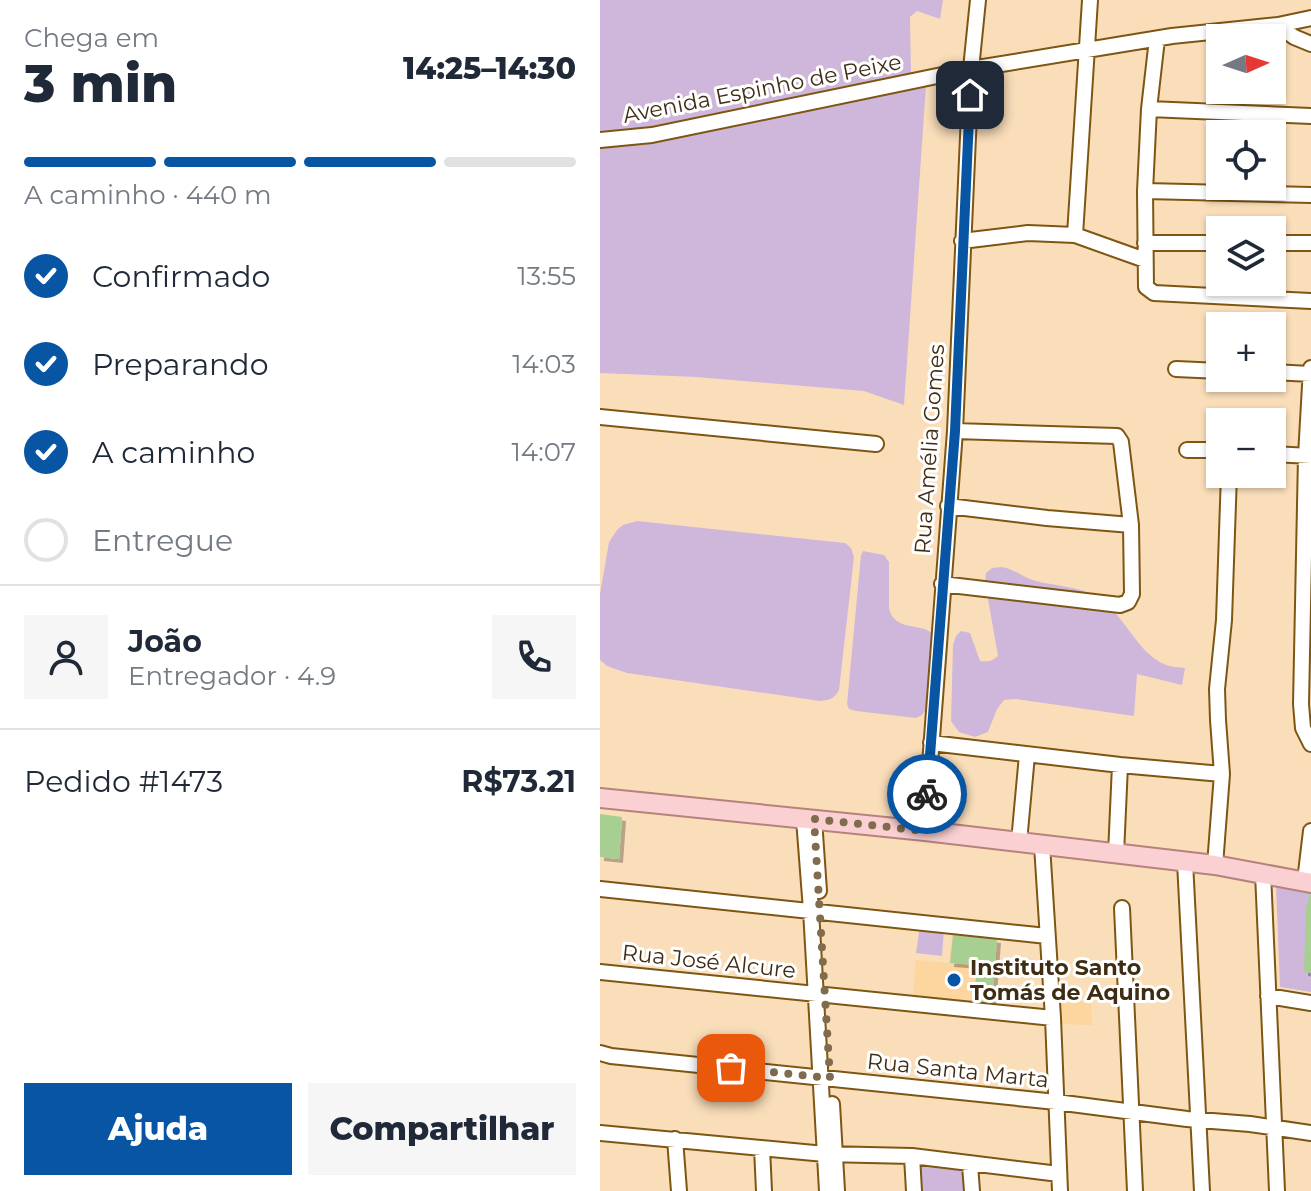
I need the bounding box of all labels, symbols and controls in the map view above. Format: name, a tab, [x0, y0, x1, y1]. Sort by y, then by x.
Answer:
text: Chega em	[24, 22, 159, 54]
north arrow	[1206, 24, 1286, 104]
map controls	[1206, 24, 1286, 488]
street label: Avenida Espinho de Peixe	[620, 48, 904, 129]
text: 14:25–14:30	[403, 50, 576, 87]
text: 3 min	[24, 52, 177, 115]
pin	[936, 61, 1004, 129]
icon: home	[948, 73, 992, 117]
button: locate	[1206, 120, 1286, 200]
text: A caminho · 440 m	[24, 179, 272, 211]
button: layers	[1206, 216, 1286, 296]
icon: check	[24, 254, 68, 298]
text: Confirmado	[92, 258, 270, 295]
text: 13:55	[517, 260, 576, 292]
button: +	[1206, 312, 1286, 392]
icon: check	[24, 342, 68, 386]
street label: Rua Amélia Gomes	[909, 343, 950, 555]
text: Preparando	[92, 346, 269, 383]
text: 14:03	[512, 348, 576, 380]
button: −	[1206, 408, 1286, 488]
icon: check	[24, 430, 68, 474]
text: A caminho	[92, 434, 255, 471]
text: 14:07	[511, 436, 576, 468]
text: Entregue	[92, 522, 233, 559]
button: person	[24, 615, 108, 699]
button: phone	[492, 615, 576, 699]
text: João	[128, 623, 202, 660]
text: Entregador · 4.9	[128, 660, 336, 692]
courier	[887, 754, 967, 834]
text: Pedido #1473	[24, 763, 223, 800]
text: R$73.21	[461, 763, 576, 800]
icon: bike	[905, 772, 949, 816]
street label: Rua José Alcure	[621, 939, 797, 984]
place label: Instituto Santo Tomás de Aquino	[970, 954, 1170, 1006]
marker: Instituto Santo Tomás de Aquino	[945, 971, 963, 989]
pin	[697, 1034, 765, 1102]
icon: bag	[709, 1046, 753, 1090]
street label: Rua Santa Marta	[866, 1048, 1050, 1093]
button: Ajuda	[24, 1083, 292, 1175]
button: Compartilhar	[308, 1083, 576, 1175]

